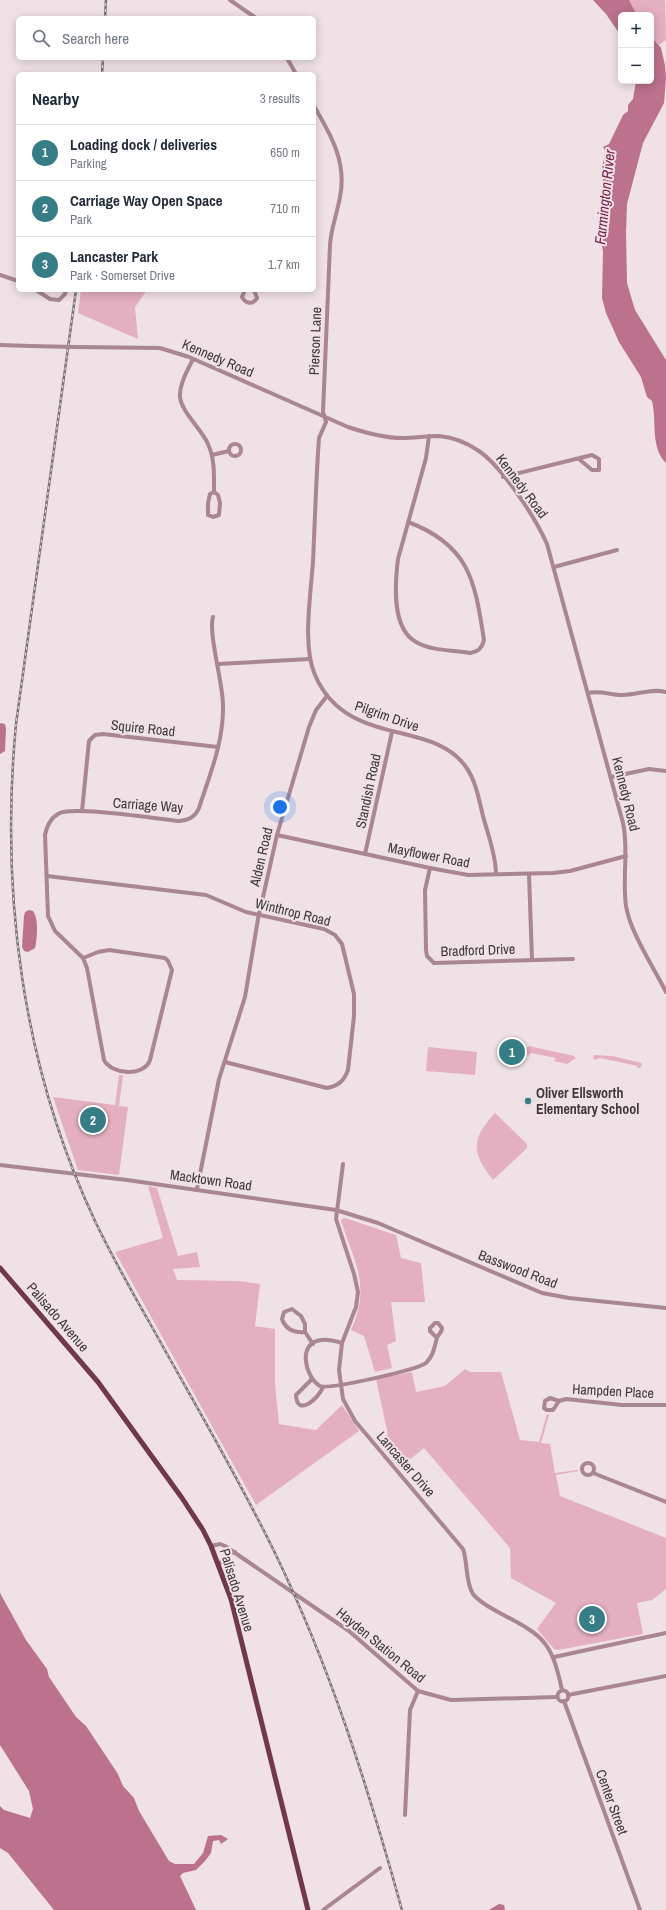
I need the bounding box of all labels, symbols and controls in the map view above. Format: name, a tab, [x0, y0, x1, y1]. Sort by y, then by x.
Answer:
map controls	[618, 12, 654, 84]
button: +	[618, 12, 654, 48]
search box	[16, 16, 316, 60]
icon: search	[30, 27, 52, 49]
text: Search here	[62, 28, 129, 49]
button: −	[618, 48, 654, 84]
text: Nearby	[32, 87, 79, 110]
text: 3 results	[260, 90, 300, 107]
text: Loading dock / deliveries	[70, 134, 217, 155]
text: 1	[42, 144, 48, 161]
text: 650 m	[270, 144, 300, 161]
water label: Farmington River	[589, 148, 620, 245]
text: Parking	[70, 155, 107, 172]
text: Carriage Way Open Space	[70, 190, 223, 211]
text: 2	[42, 200, 48, 217]
text: 710 m	[270, 200, 300, 217]
text: Park	[70, 211, 92, 228]
text: Lancaster Park	[70, 246, 158, 267]
text: 3	[42, 256, 48, 273]
text: 1.7 km	[268, 256, 300, 273]
text: Park · Somerset Drive	[70, 267, 175, 284]
street label: Pierson Lane	[305, 307, 325, 375]
street label: Kennedy Road	[180, 335, 256, 381]
street label: Kennedy Road	[492, 450, 552, 522]
street label: Pilgrim Drive	[352, 697, 422, 735]
street label: Squire Road	[110, 716, 176, 740]
street label: Standish Road	[351, 752, 385, 830]
street label: Kennedy Road	[608, 755, 644, 833]
street label: Carriage Way	[112, 794, 184, 816]
your location	[270, 797, 290, 817]
street label: Alden Road	[245, 826, 277, 889]
street label: Mayflower Road	[387, 838, 471, 872]
street label: Winthrop Road	[253, 894, 333, 930]
street label: Bradford Drive	[440, 940, 516, 960]
pin: 1	[499, 1037, 525, 1067]
place label: Oliver Ellsworth Elementary School	[536, 1084, 639, 1118]
marker: Oliver Ellsworth Elementary School	[523, 1096, 533, 1106]
pin: 2	[80, 1105, 106, 1135]
street label: Macktown Road	[169, 1165, 253, 1195]
street label: Basswood Road	[476, 1246, 560, 1292]
street label: Palisado Avenue	[23, 1279, 93, 1355]
street label: Hampden Place	[572, 1380, 654, 1402]
street label: Lancaster Drive	[373, 1428, 439, 1500]
street label: Palisado Avenue	[216, 1546, 258, 1634]
street label: Hayden Station Road	[333, 1603, 429, 1687]
pin: 3	[579, 1604, 605, 1634]
street label: Center Street	[592, 1767, 632, 1837]

